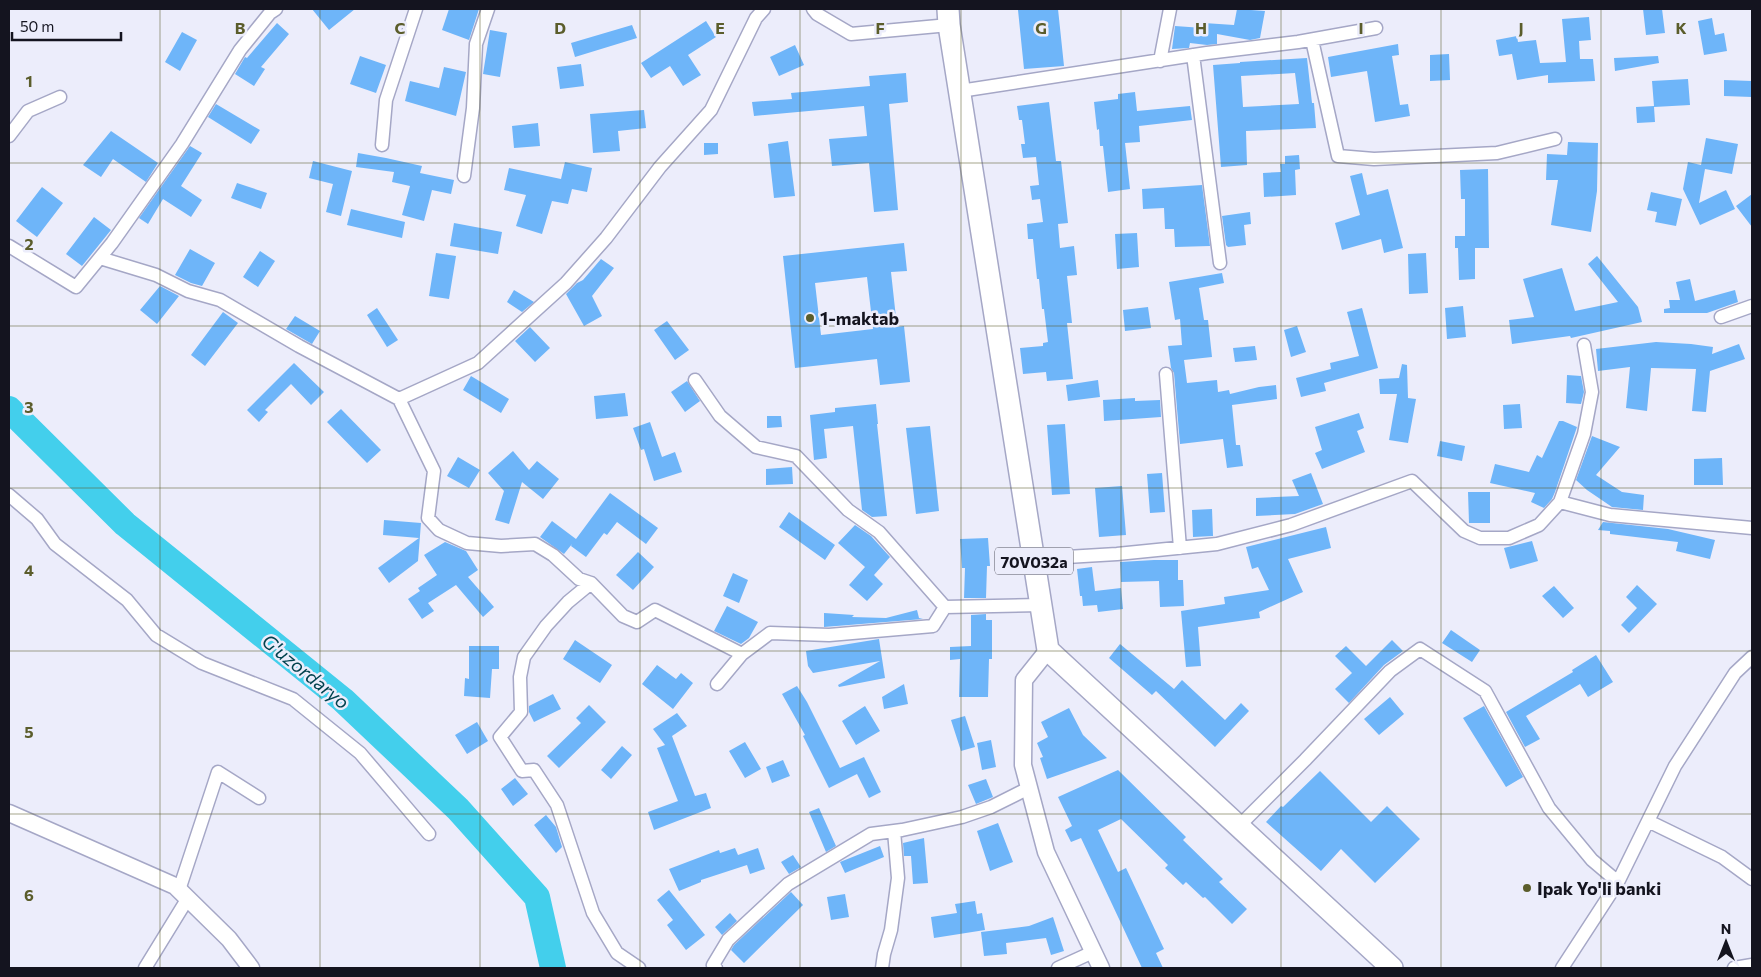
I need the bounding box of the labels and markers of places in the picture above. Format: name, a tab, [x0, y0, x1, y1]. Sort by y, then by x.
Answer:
place label: 1-maktab	[820, 307, 899, 329]
marker: 1-maktab	[804, 312, 816, 324]
place label: Ipak Yo'li banki	[1537, 877, 1661, 899]
marker: Ipak Yo'li banki	[1521, 882, 1533, 894]

